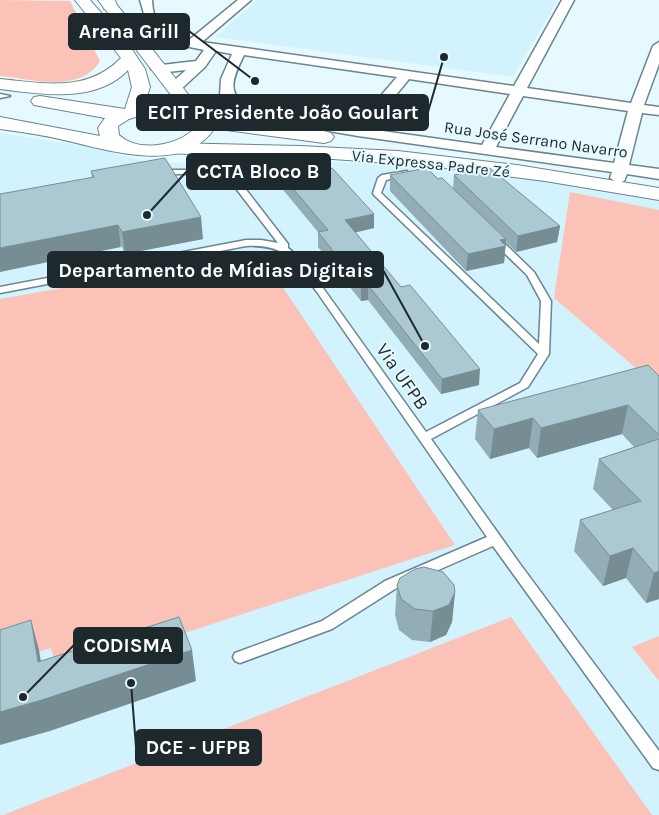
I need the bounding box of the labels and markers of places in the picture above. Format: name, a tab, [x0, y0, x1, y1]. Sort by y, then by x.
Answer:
callout: Arena Grill	[69, 14, 189, 49]
callout: ECIT Presidente João Goulart	[137, 95, 428, 130]
callout: CCTA Bloco B	[187, 154, 330, 189]
callout: Departamento de Mídias Digitais	[48, 252, 383, 287]
callout: CODISMA	[74, 628, 182, 663]
callout: DCE - UFPB	[136, 730, 261, 765]

